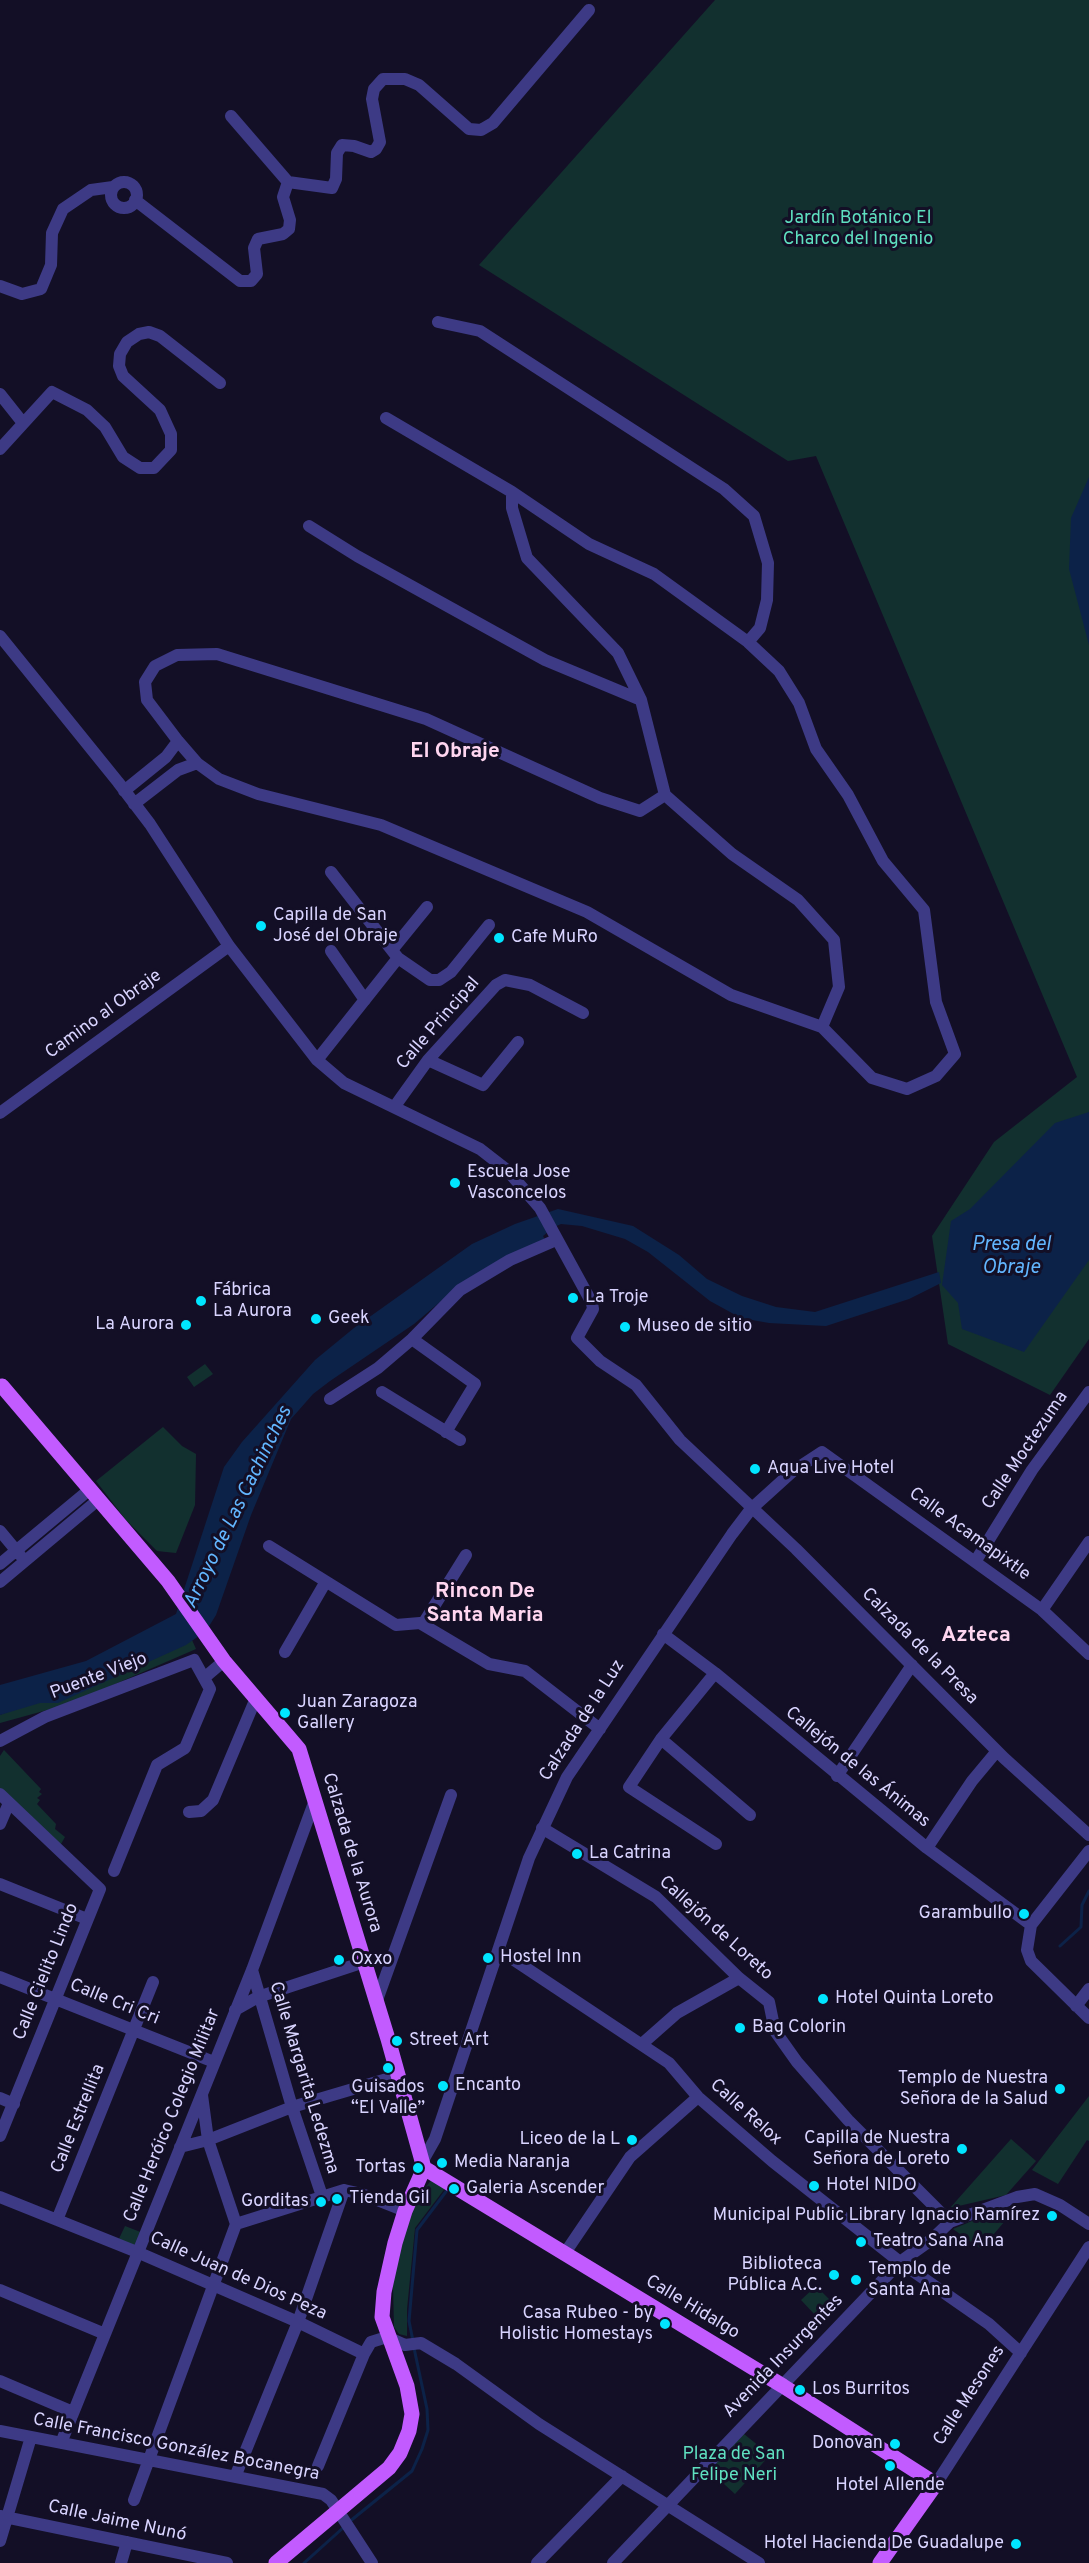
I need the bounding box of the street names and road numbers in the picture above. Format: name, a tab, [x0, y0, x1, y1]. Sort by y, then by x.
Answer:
street label: Camino al Obraje	[42, 966, 166, 1064]
street label: Calle Principal	[393, 973, 485, 1075]
street label: Calle Moctezuma	[978, 1388, 1074, 1514]
street label: Calle Acamapixtle	[904, 1484, 1034, 1586]
street label: Calzada de la Presa	[856, 1584, 982, 1710]
street label: Puente Viejo	[48, 1649, 150, 1705]
street label: Calzada de la Luz	[536, 1656, 630, 1786]
street label: Callejón de las Ánimas	[780, 1703, 934, 1833]
street label: Calzada de la Aurora	[316, 1771, 386, 1935]
street label: Callejón de Loreto	[654, 1872, 776, 1986]
street label: Calle Cielito Lindo	[10, 1900, 84, 2044]
street label: Calle Cri Cri	[66, 1975, 162, 2031]
street label: Calle Margarita Ledezma	[263, 1979, 343, 2177]
street label: Calle Heróico Colegio Militar	[120, 2006, 226, 2226]
street label: Calle Estrellita	[47, 2061, 111, 2177]
street label: Calle Relox	[705, 2075, 785, 2151]
street label: Calle Juan de Dios Peza	[146, 2228, 330, 2326]
street label: Calle Hidalgo	[641, 2271, 743, 2345]
street label: Avenida Insurgentes	[719, 2291, 849, 2423]
street label: Calle Mesones	[930, 2342, 1010, 2450]
street label: Calle Francisco González Bocanegra	[31, 2410, 321, 2486]
street label: Calle Jaime Nunó	[46, 2497, 188, 2547]

